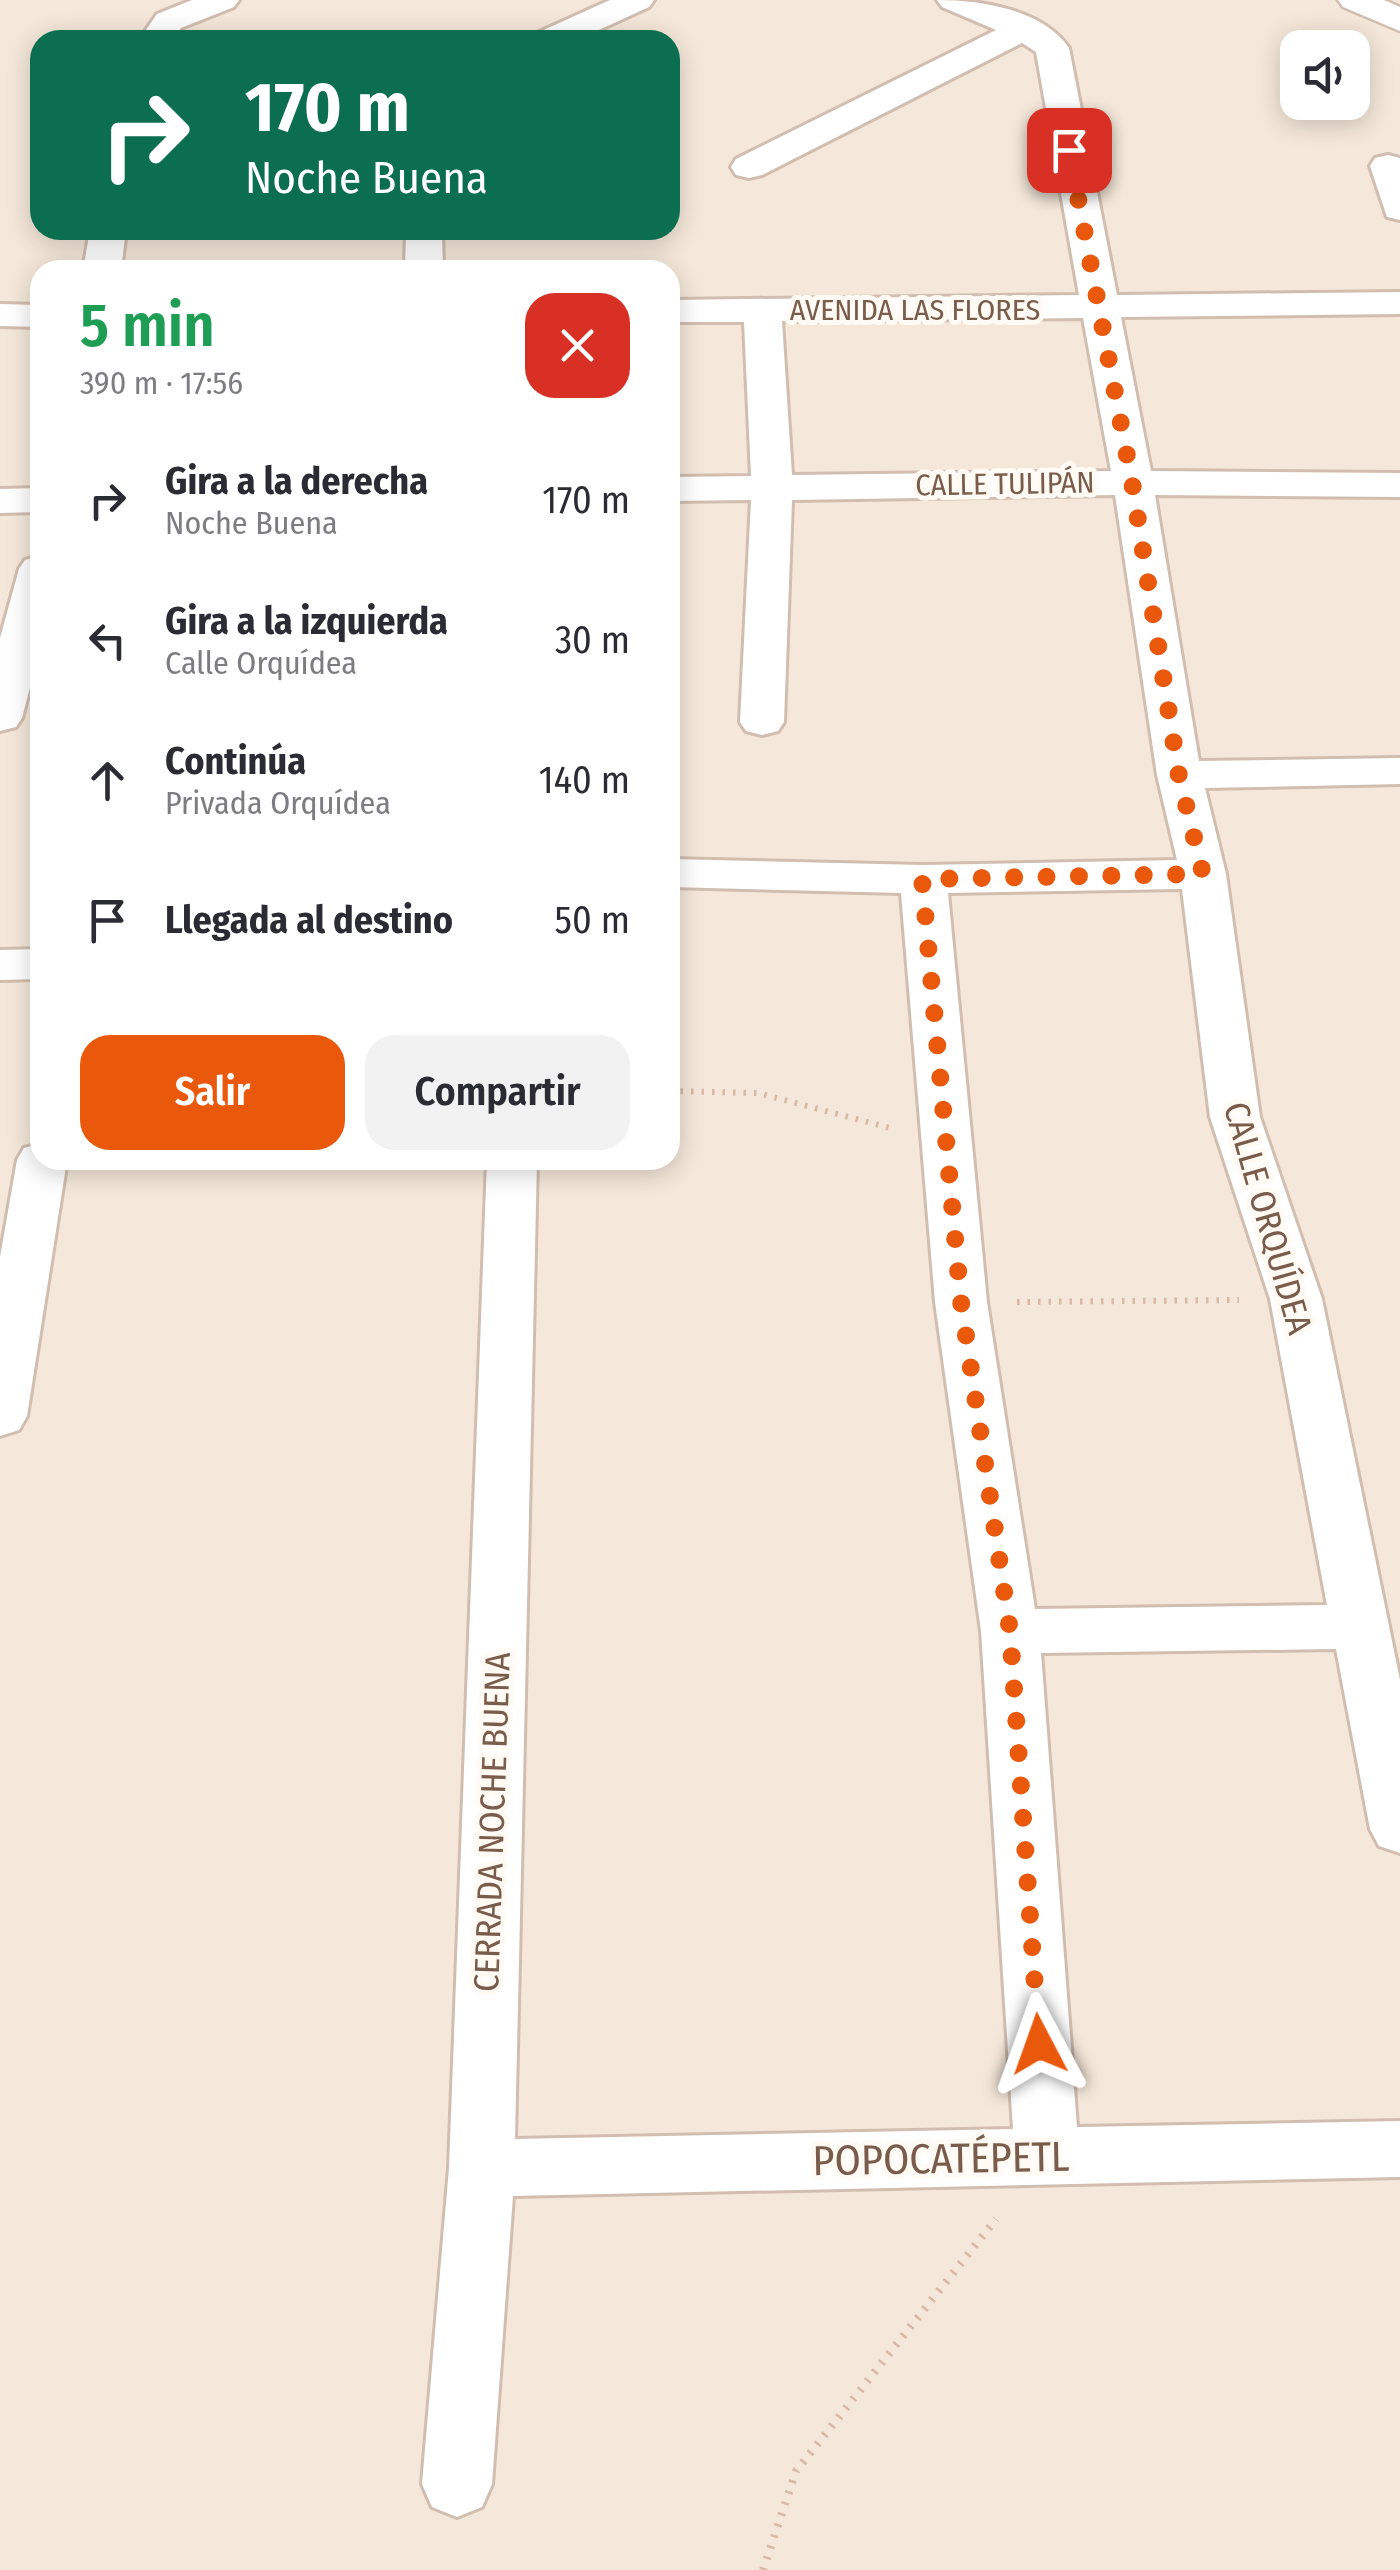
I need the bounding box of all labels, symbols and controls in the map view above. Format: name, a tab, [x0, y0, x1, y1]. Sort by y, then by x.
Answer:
map controls	[1280, 30, 1370, 120]
button: sound	[1280, 30, 1370, 120]
text: 170 m	[245, 66, 410, 150]
icon: right	[80, 70, 210, 200]
pin	[1027, 108, 1112, 193]
icon: arrive	[1042, 123, 1097, 178]
text: Noche Buena	[245, 151, 488, 205]
text: 5 min	[80, 290, 215, 362]
street label: AVENIDA LAS FLORES	[790, 292, 1040, 328]
button: close	[525, 293, 630, 398]
text: 390 m · 17:56	[80, 364, 243, 402]
text: Gira a la derecha	[165, 458, 428, 504]
street label: CALLE TULIPÁN	[915, 464, 1095, 504]
icon: right	[80, 473, 135, 528]
text: 170 m	[542, 477, 630, 523]
text: Noche Buena	[165, 504, 338, 542]
text: Gira a la izquierda	[165, 598, 448, 644]
icon: left	[80, 613, 135, 668]
text: 30 m	[555, 617, 630, 663]
text: Calle Orquídea	[165, 644, 357, 682]
text: Continúa	[165, 738, 306, 784]
icon: ahead	[80, 753, 135, 808]
text: 140 m	[539, 757, 630, 803]
text: Privada Orquídea	[165, 784, 391, 822]
icon: arrive	[80, 893, 135, 948]
text: Llegada al destino	[165, 897, 453, 943]
text: 50 m	[555, 897, 630, 943]
button: Salir	[80, 1035, 345, 1150]
button: Compartir	[365, 1035, 630, 1150]
street label: CALLE ORQUÍDEA	[1215, 1097, 1321, 1339]
street label: CERRADA NOCHE BUENA	[465, 1651, 519, 1993]
position arrow	[987, 1992, 1091, 2096]
street label: POPOCATÉPETL	[812, 2132, 1070, 2186]

